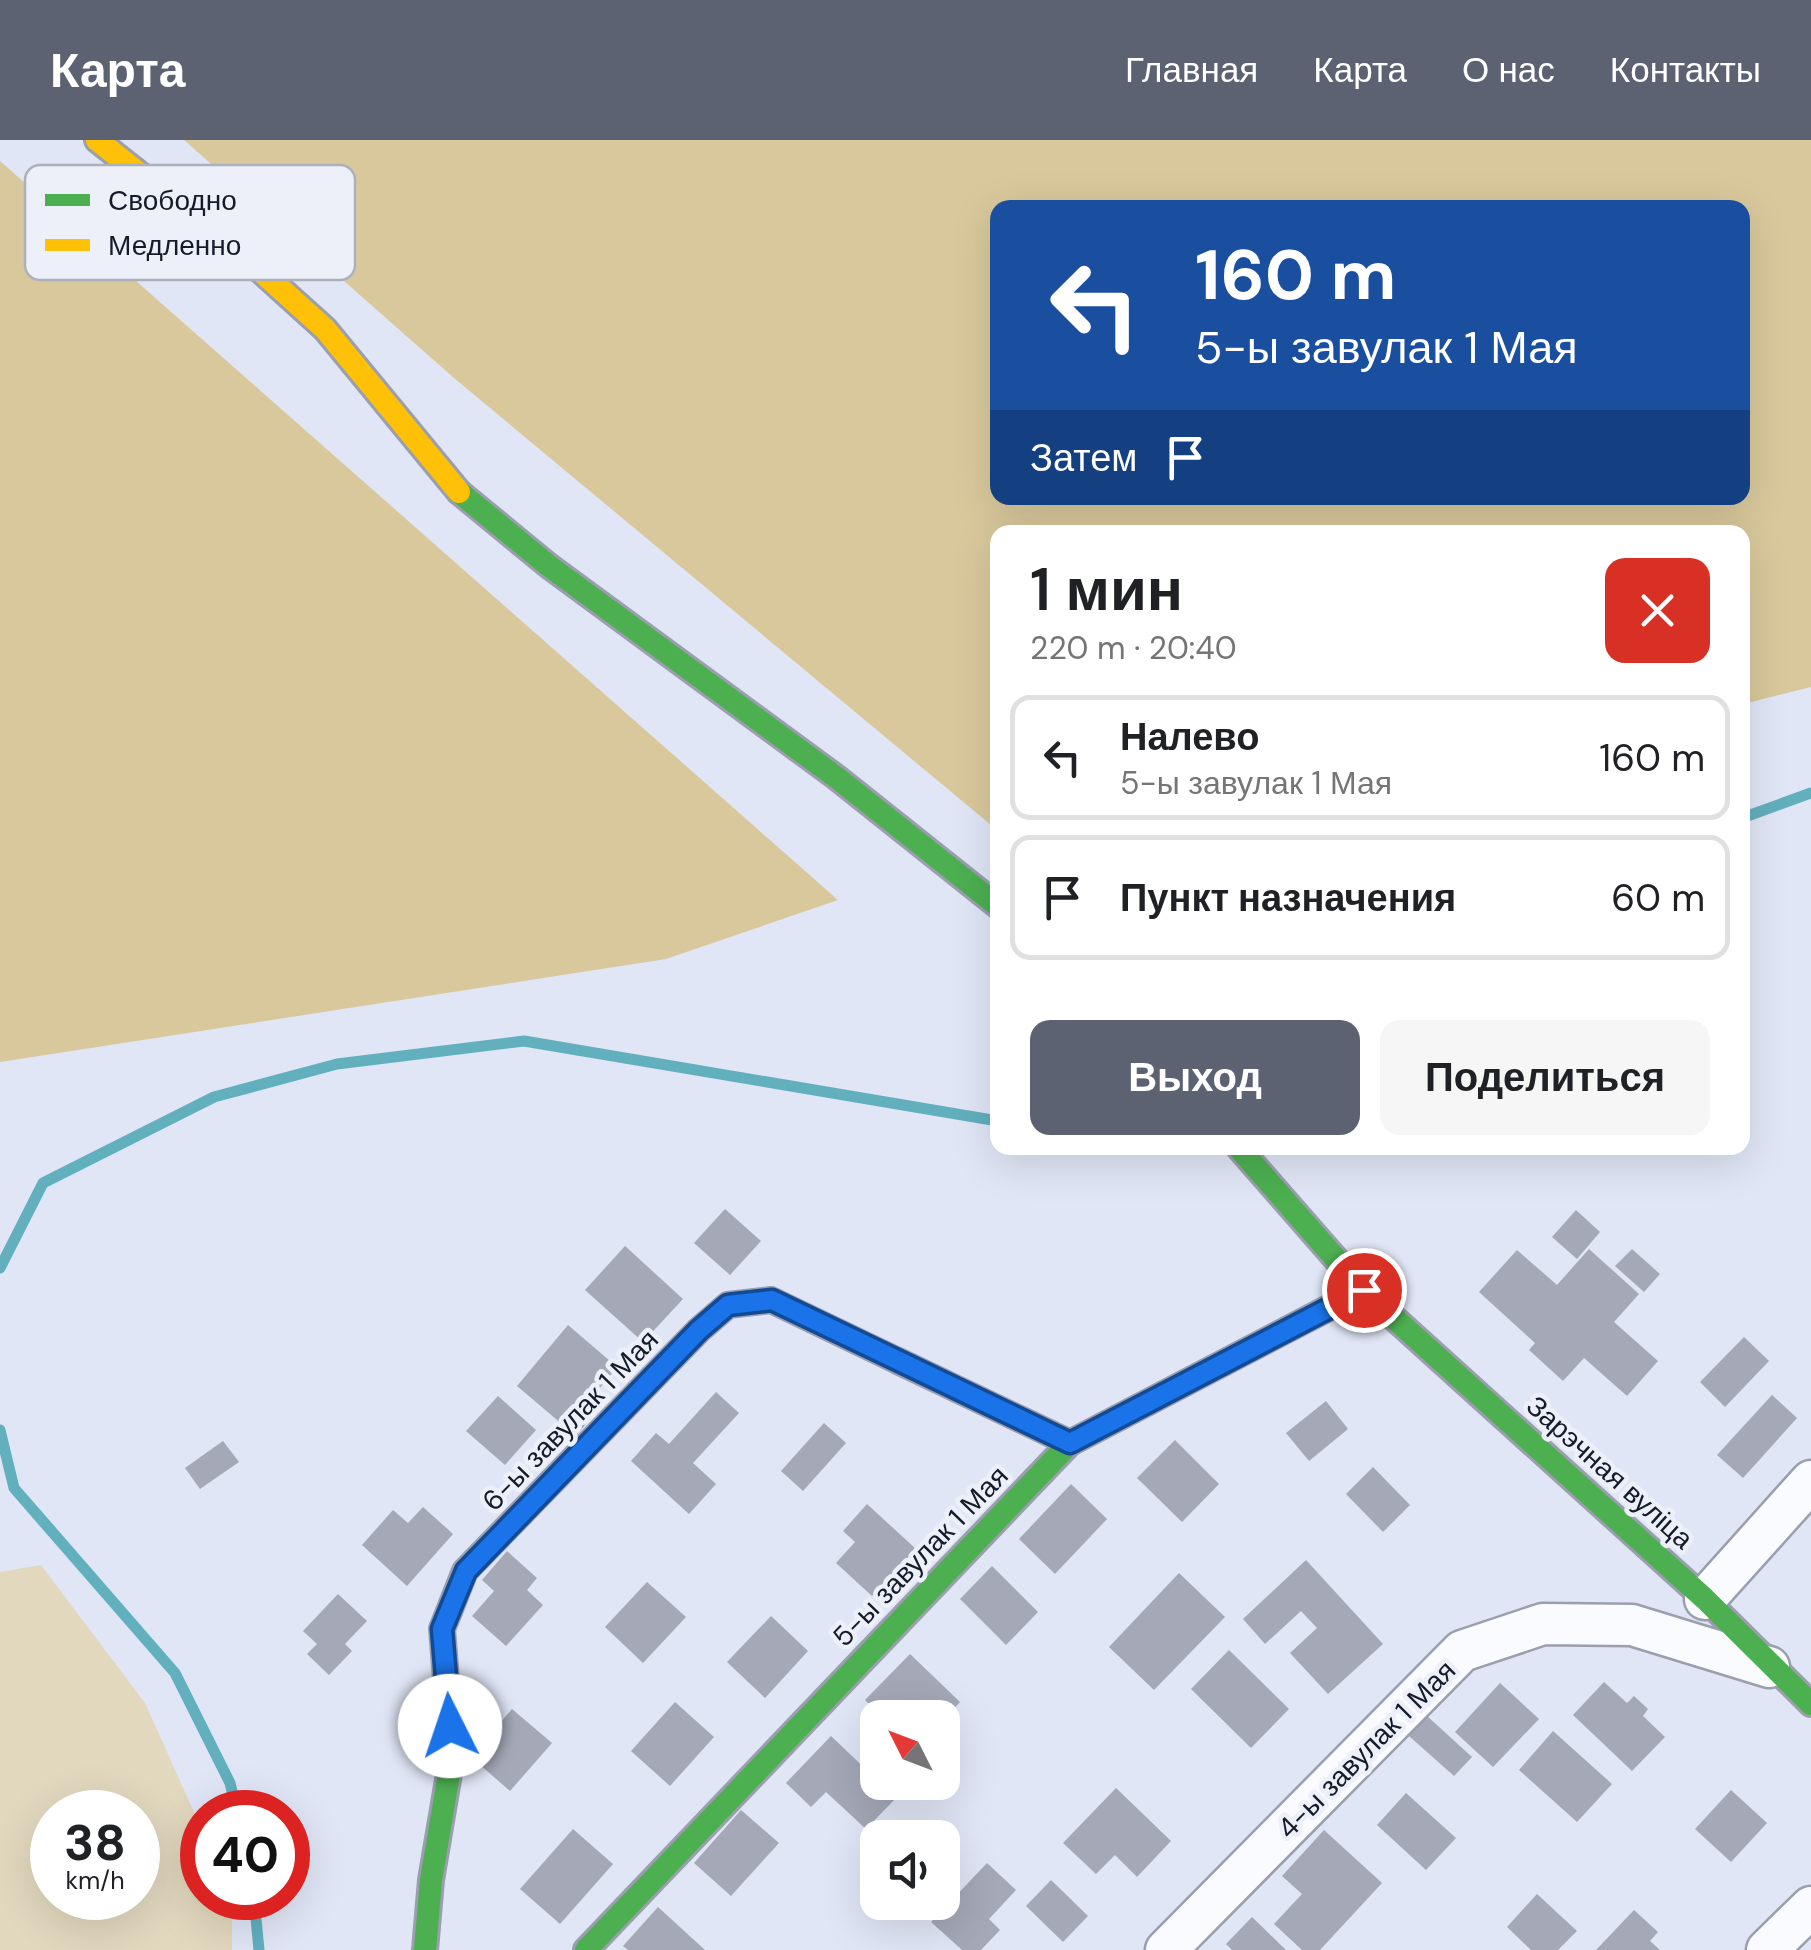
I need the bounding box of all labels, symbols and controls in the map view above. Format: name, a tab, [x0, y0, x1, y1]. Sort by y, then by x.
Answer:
text: Карта	[50, 39, 185, 102]
text: Главная	[1125, 47, 1258, 93]
text: Карта	[1313, 47, 1407, 93]
text: О нас	[1462, 47, 1555, 93]
text: Контакты	[1610, 47, 1761, 93]
legend	[25, 165, 355, 280]
text: Свободно	[108, 182, 237, 219]
text: Медленно	[108, 227, 241, 264]
text: 160 m	[1195, 230, 1396, 321]
icon: left	[1030, 240, 1160, 370]
text: 5-ы завулак 1 Мая	[1195, 318, 1578, 377]
icon: arrive	[1158, 430, 1213, 485]
text: Затем	[1030, 433, 1138, 483]
text: 1 мин	[1030, 550, 1183, 629]
button: close	[1605, 558, 1710, 663]
text: 220 m · 20:40	[1030, 627, 1237, 669]
text: Налево	[1120, 712, 1259, 762]
icon: left	[1035, 730, 1090, 785]
text: 160 m	[1599, 733, 1705, 783]
text: 5-ы завулак 1 Мая	[1120, 762, 1392, 804]
icon: arrive	[1035, 870, 1090, 925]
text: Пункт назначения	[1120, 873, 1456, 923]
text: 60 m	[1611, 873, 1705, 923]
button: Выход	[1030, 1020, 1360, 1135]
button: Поделиться	[1380, 1020, 1710, 1135]
pin	[1322, 1248, 1407, 1333]
icon: arrive	[1337, 1263, 1392, 1318]
street label: 6-ы завулак 1 Мая	[474, 1322, 667, 1519]
street label: Зарэчная вуліца	[1518, 1388, 1701, 1557]
street label: 5-ы завулак 1 Мая	[824, 1458, 1016, 1655]
street label: 4-ы завулак 1 Мая	[1269, 1652, 1464, 1847]
position arrow	[398, 1674, 502, 1778]
north arrow	[860, 1700, 960, 1800]
map controls	[860, 1700, 960, 1920]
speed limit sign: 40	[180, 1790, 310, 1920]
text: 38	[64, 1810, 126, 1876]
button: sound	[860, 1820, 960, 1920]
text: km/h	[65, 1864, 125, 1897]

